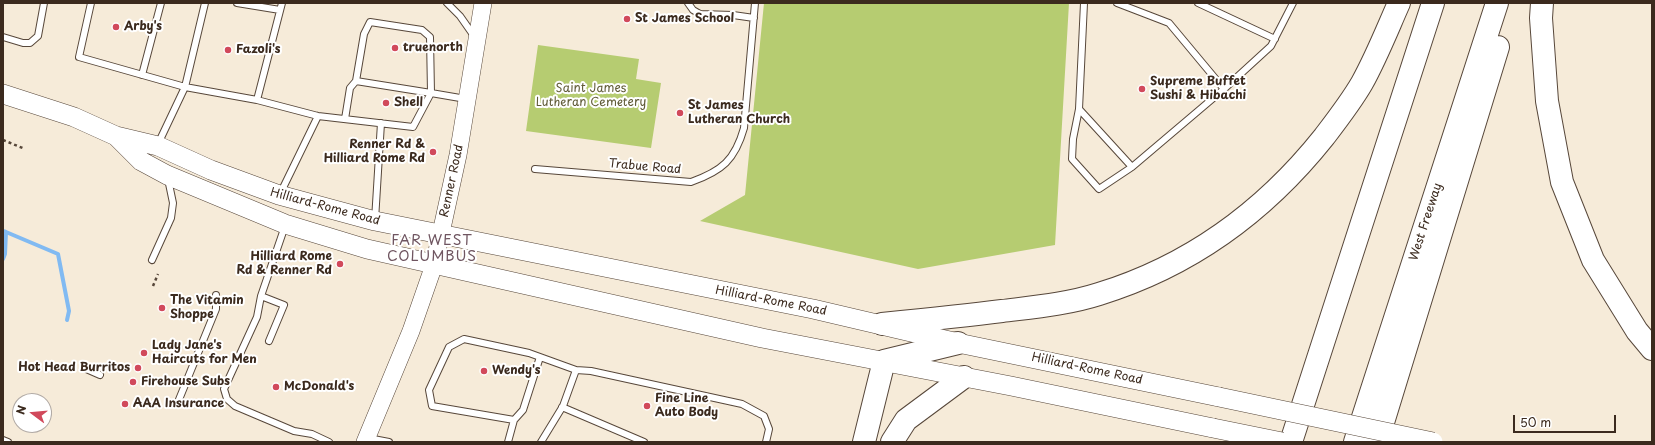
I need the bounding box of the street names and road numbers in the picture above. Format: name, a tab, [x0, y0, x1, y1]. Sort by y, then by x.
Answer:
street label: Renner Road	[437, 143, 467, 219]
street label: Trabue Road	[608, 157, 682, 177]
street label: West Freeway	[1407, 181, 1445, 263]
street label: Hilliard-Rome Road	[269, 185, 381, 229]
street label: Hilliard-Rome Road	[714, 283, 828, 319]
street label: Hilliard-Rome Road	[1030, 350, 1144, 388]

